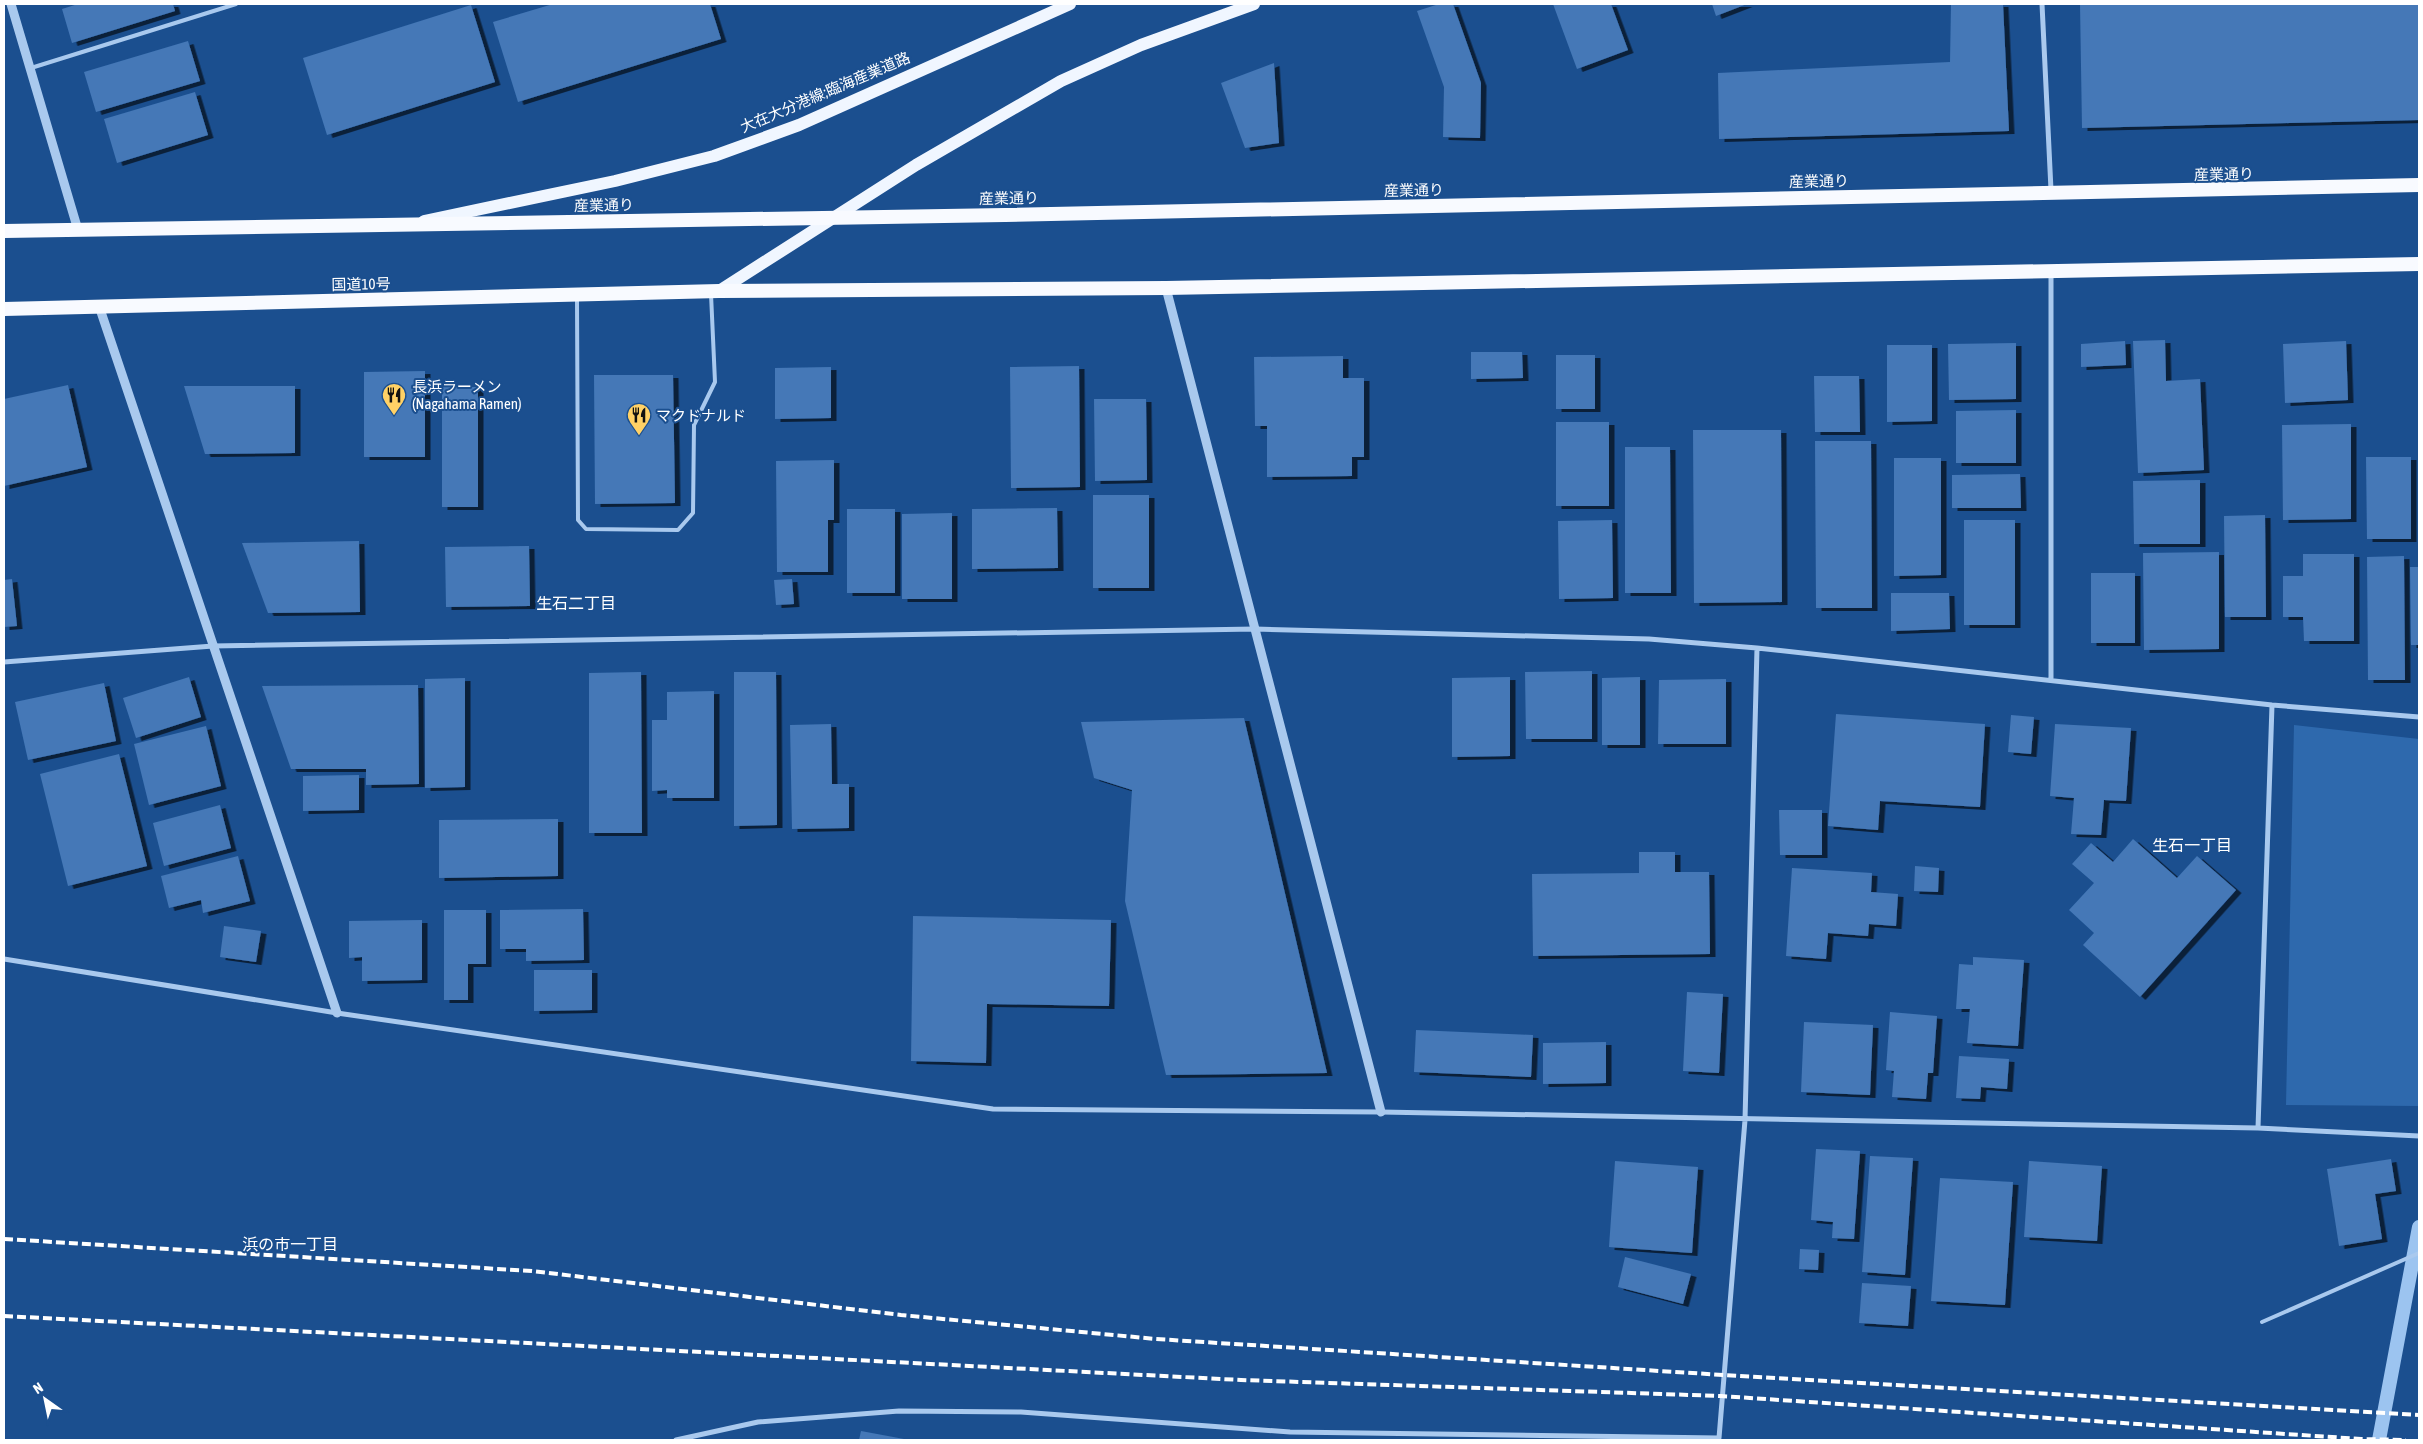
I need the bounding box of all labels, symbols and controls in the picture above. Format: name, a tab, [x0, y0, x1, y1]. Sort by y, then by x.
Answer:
street label: 大在大分港線;臨海産業道路	[738, 48, 912, 136]
street label: 産業通り	[2194, 165, 2254, 183]
street label: 産業通り	[1789, 172, 1849, 190]
street label: 産業通り	[1384, 181, 1444, 199]
street label: 産業通り	[979, 189, 1039, 207]
street label: 産業通り	[574, 196, 634, 214]
street label: 国道10号	[331, 275, 391, 293]
place label: 長浜ラーメン (Nagahama Ramen)	[412, 378, 522, 412]
restaurant icon: 長浜ラーメン (Nagahama Ramen)	[381, 382, 407, 416]
restaurant icon: マクドナルド	[626, 402, 652, 436]
place label: マクドナルド	[656, 407, 746, 424]
district label: 生石二丁目	[536, 594, 616, 612]
district label: 生石一丁目	[2152, 836, 2232, 854]
district label: 浜の市一丁目	[242, 1235, 338, 1253]
north arrow	[20, 1374, 70, 1424]
text: N	[30, 1379, 46, 1397]

